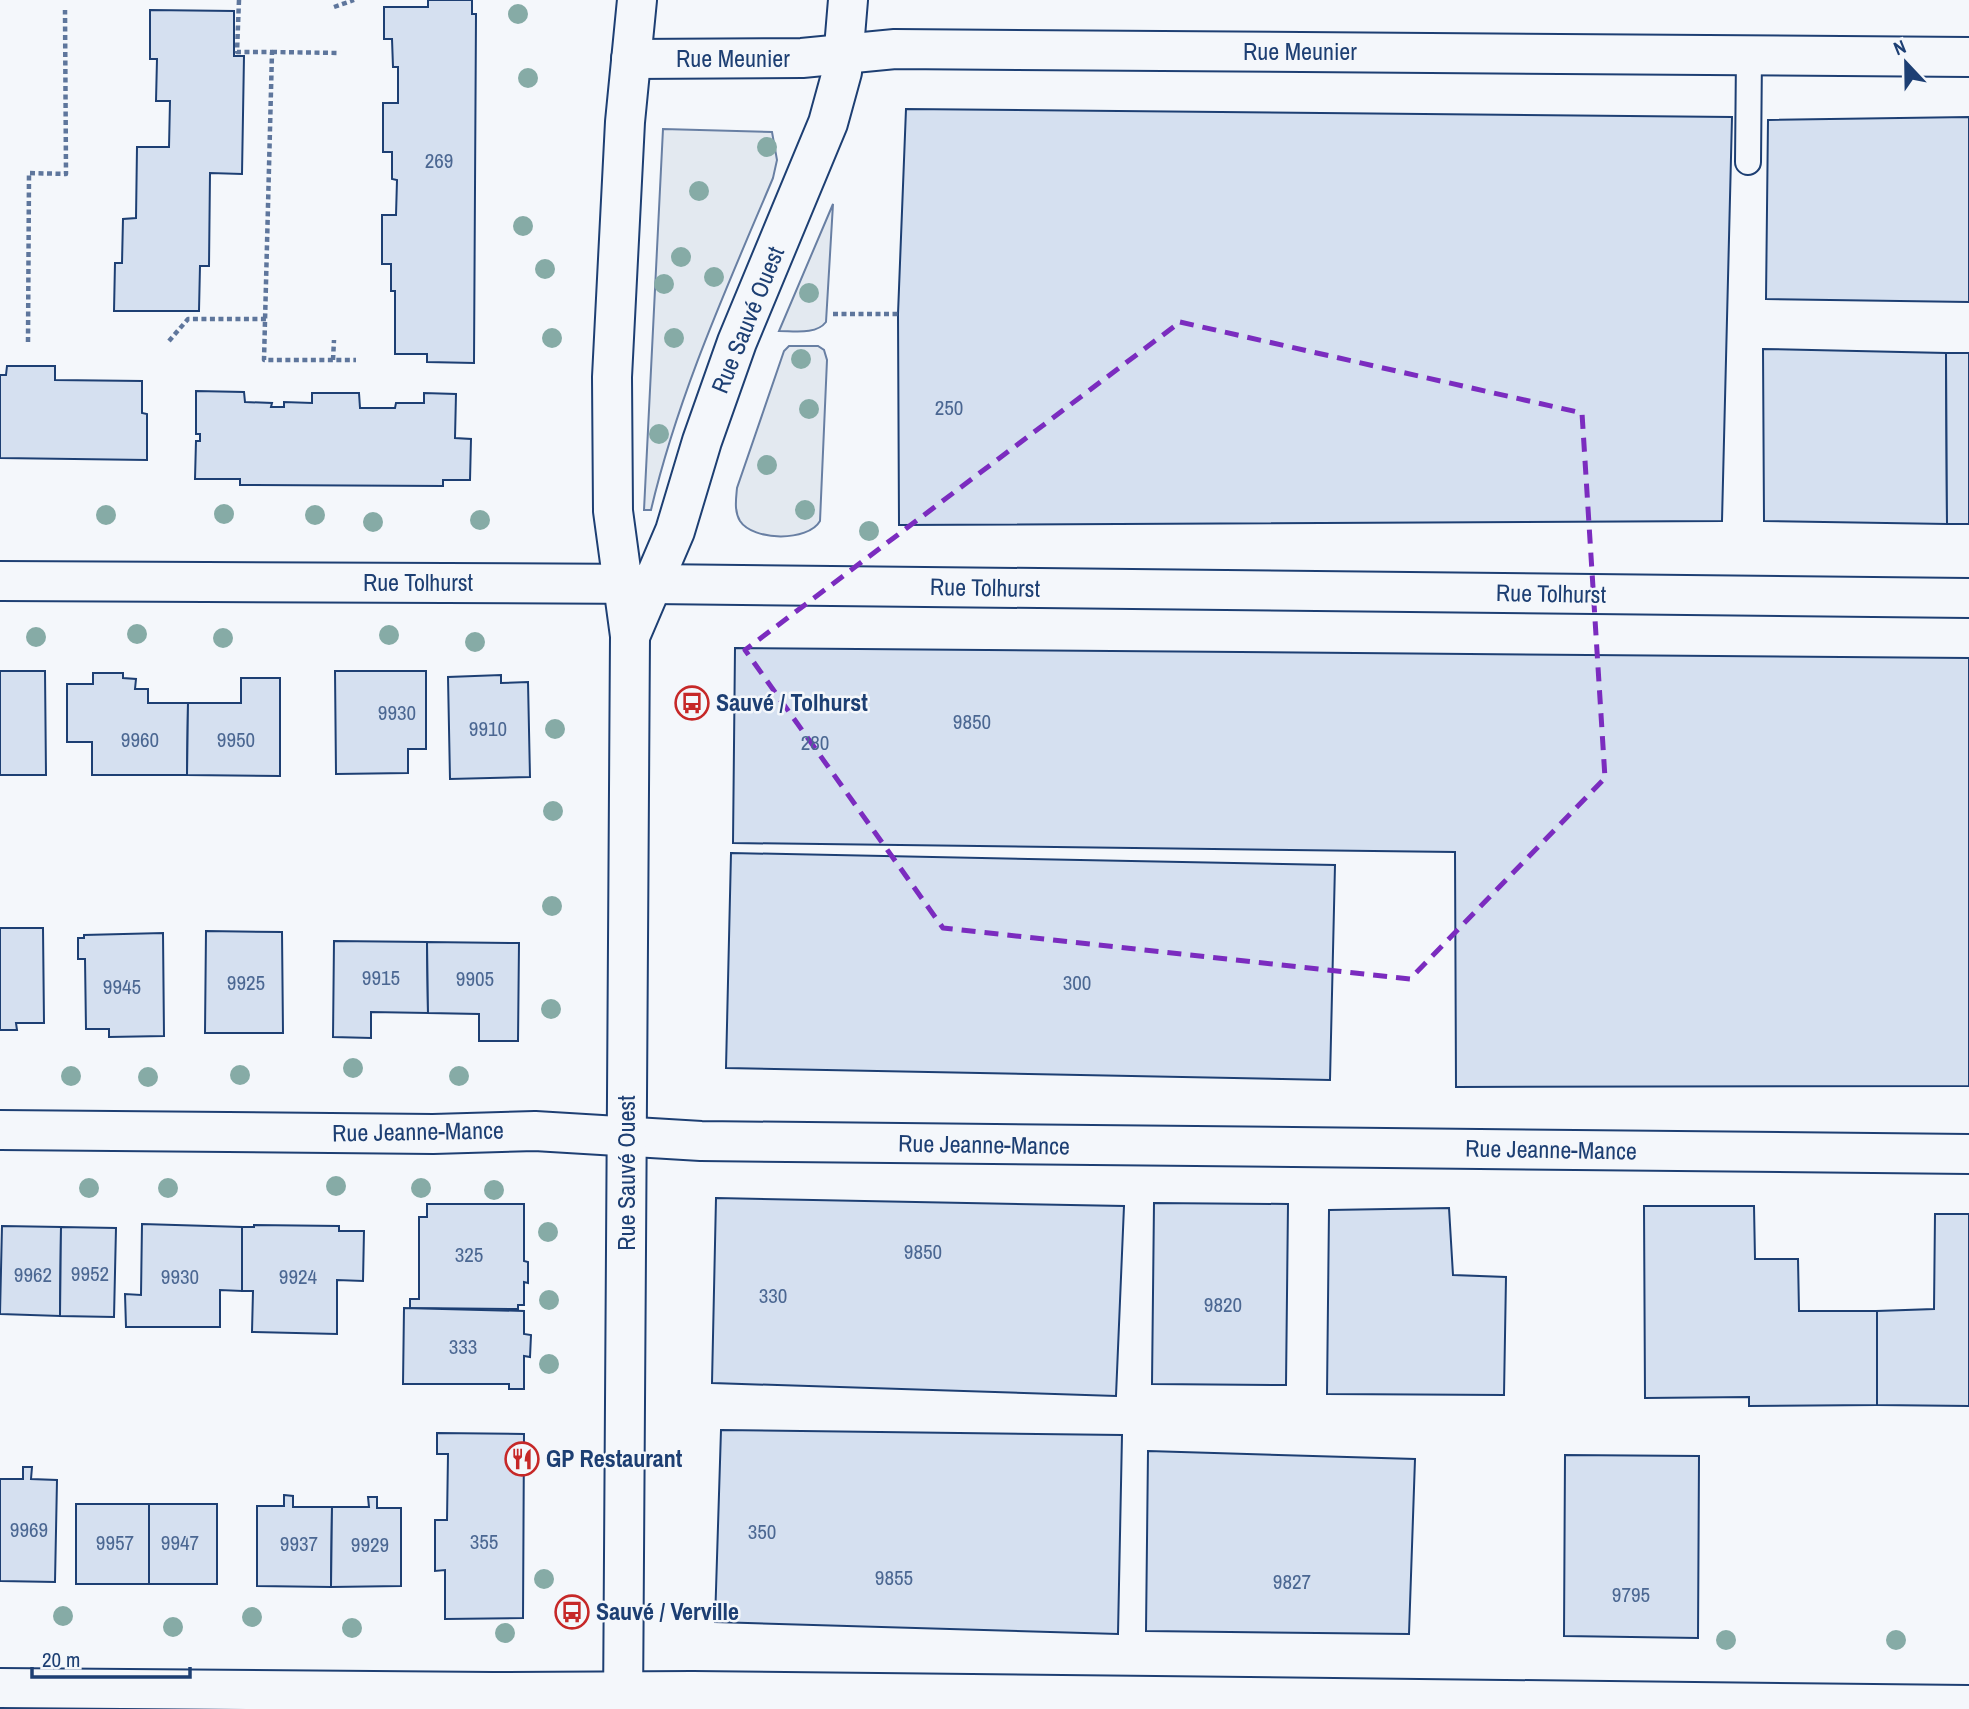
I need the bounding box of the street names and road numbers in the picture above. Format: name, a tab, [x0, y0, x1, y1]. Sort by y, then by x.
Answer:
street label: Rue Meunier	[1243, 35, 1357, 67]
street label: Rue Meunier	[676, 42, 790, 74]
street label: Rue Sauvé Ouest	[703, 241, 791, 398]
street label: Rue Tolhurst	[363, 566, 474, 598]
street label: Rue Tolhurst	[930, 570, 1041, 604]
street label: Rue Tolhurst	[1496, 576, 1607, 610]
street label: Rue Sauvé Ouest	[610, 1095, 642, 1251]
street label: Rue Jeanne-Mance	[332, 1114, 504, 1148]
street label: Rue Jeanne-Mance	[898, 1127, 1070, 1161]
street label: Rue Jeanne-Mance	[1465, 1132, 1637, 1166]

